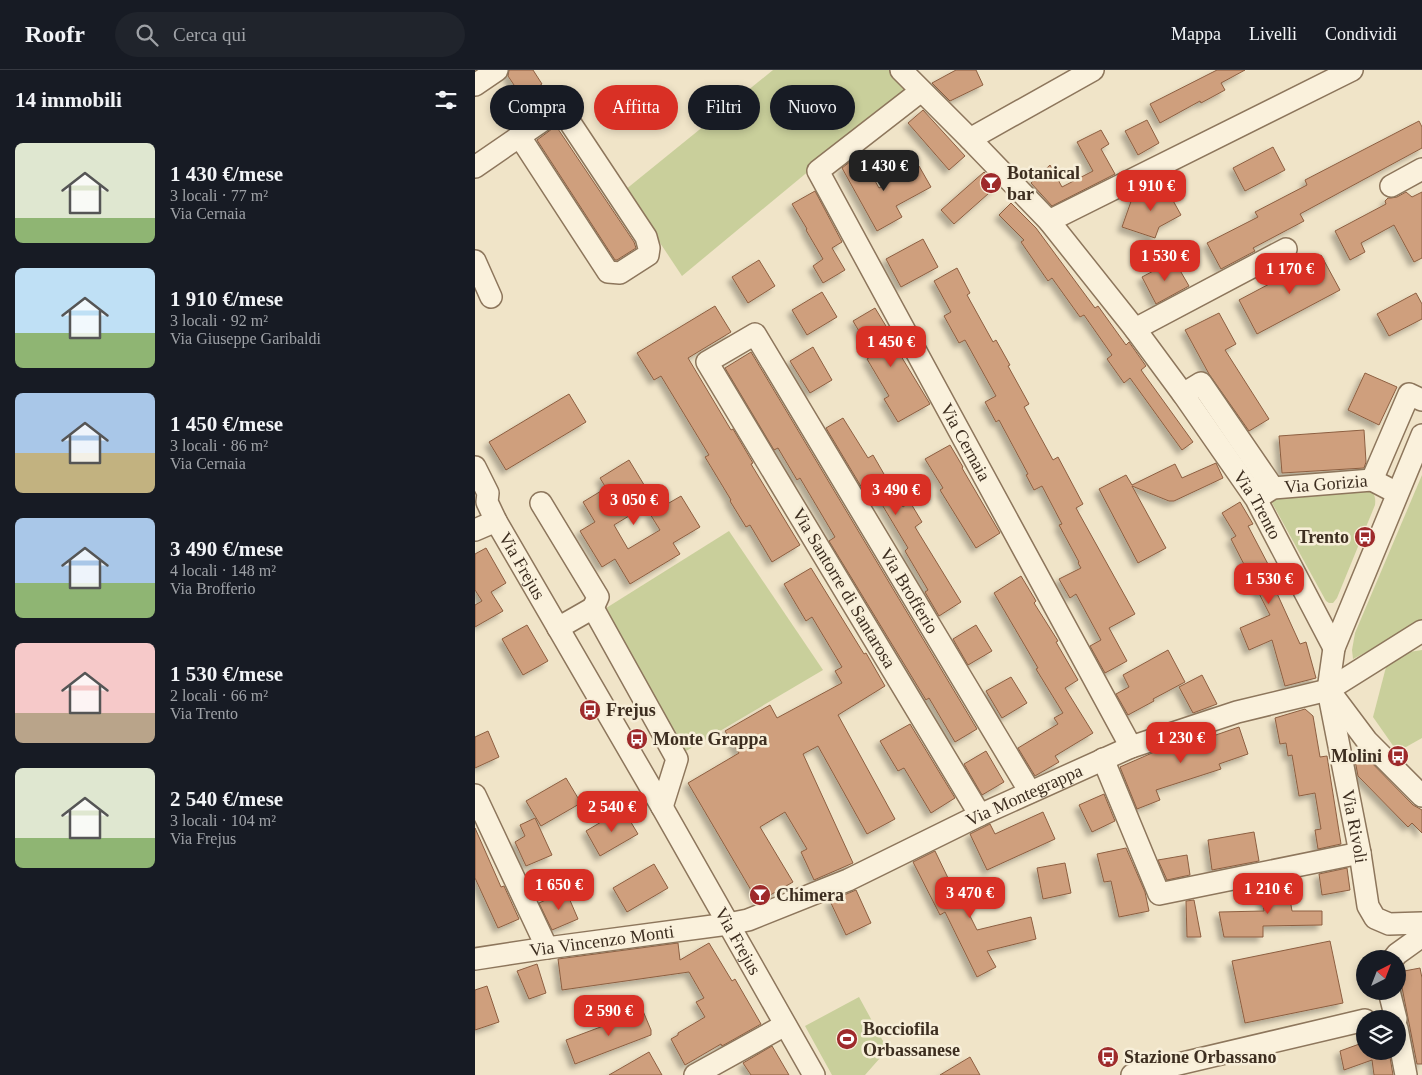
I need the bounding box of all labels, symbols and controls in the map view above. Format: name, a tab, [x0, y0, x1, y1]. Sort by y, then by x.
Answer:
search box	[115, 12, 465, 57]
text: Roofr	[25, 21, 85, 47]
icon: search	[133, 21, 161, 49]
text: Cerca qui	[173, 24, 246, 45]
text: Mappa	[1171, 24, 1221, 44]
text: Livelli	[1249, 24, 1297, 44]
text: Condividi	[1325, 24, 1397, 44]
chip: Compra	[490, 85, 584, 130]
chip: Affitta	[594, 85, 678, 130]
chip: Filtri	[688, 85, 760, 130]
chip: Nuovo	[770, 85, 855, 130]
icon: filters	[432, 86, 460, 114]
text: 14 immobili	[15, 88, 122, 112]
pin: 1 430 €	[838, 150, 930, 192]
text: 1 430 €	[860, 157, 908, 174]
text: 1 430 €/mese	[170, 162, 283, 186]
icon: home	[55, 163, 115, 223]
place label: Botanical bar	[1007, 163, 1080, 204]
pin: 1 910 €	[1105, 170, 1197, 212]
bar icon: Botanical bar	[979, 171, 1003, 195]
text: 1 910 €	[1127, 177, 1175, 194]
text: 3 locali · 77 m²	[170, 187, 268, 204]
text: Via Cernaia	[170, 205, 246, 222]
pin: 1 530 €	[1119, 240, 1211, 282]
text: 1 530 €	[1141, 247, 1189, 264]
pin: 1 170 €	[1244, 252, 1336, 295]
text: 1 170 €	[1266, 260, 1314, 277]
text: 1 910 €/mese	[170, 287, 283, 311]
icon: home	[55, 288, 115, 348]
text: 3 locali · 92 m²	[170, 312, 268, 329]
pin: 1 450 €	[845, 326, 937, 368]
text: Via Giuseppe Garibaldi	[170, 330, 321, 347]
text: 1 450 €	[867, 333, 915, 350]
street label: Via Cernaia	[936, 400, 995, 484]
text: 1 450 €/mese	[170, 412, 283, 436]
icon: home	[55, 413, 115, 473]
text: 3 locali · 86 m²	[170, 437, 268, 454]
text: Via Cernaia	[170, 455, 246, 472]
street label: Via Trento	[1229, 467, 1285, 543]
street label: Via Gorizia	[1283, 470, 1368, 497]
pin: 3 490 €	[850, 474, 942, 516]
text: 3 490 €	[872, 481, 920, 498]
pin: 3 050 €	[588, 484, 680, 526]
text: 3 050 €	[610, 491, 658, 508]
street label: Via Santorre di Santarosa	[788, 504, 900, 672]
bus stop icon: Trento	[1353, 525, 1377, 549]
place label: Trento	[1298, 527, 1349, 547]
street label: Via Frejus	[495, 529, 549, 603]
text: 3 490 €/mese	[170, 537, 283, 561]
icon: home	[55, 538, 115, 598]
street label: Via Brofferio	[876, 544, 943, 637]
text: 4 locali · 148 m²	[170, 562, 276, 579]
pin: 1 530 €	[1223, 562, 1315, 605]
text: 1 530 €	[1245, 570, 1293, 587]
text: Via Brofferio	[170, 580, 255, 597]
text: 1 530 €/mese	[170, 662, 283, 686]
icon: home	[55, 663, 115, 723]
text: 2 locali · 66 m²	[170, 687, 268, 704]
bus stop icon: Frejus	[578, 698, 602, 722]
place label: Frejus	[606, 700, 656, 720]
text: Via Trento	[170, 705, 238, 722]
pin: 1 230 €	[1135, 722, 1227, 764]
bus stop icon: Monte Grappa	[625, 727, 649, 751]
place label: Monte Grappa	[653, 729, 768, 749]
text: 1 230 €	[1157, 729, 1205, 746]
bus stop icon: Molini	[1386, 744, 1410, 768]
place label: Molini	[1331, 746, 1382, 766]
street label: Via Montegrappa	[963, 760, 1085, 830]
text: 2 540 €/mese	[170, 787, 283, 811]
icon: home	[55, 788, 115, 848]
street label: Via Rivoli	[1338, 788, 1371, 865]
pin: 2 540 €	[566, 790, 658, 833]
text: 2 540 €	[588, 798, 636, 815]
text: 3 locali · 104 m²	[170, 812, 276, 829]
text: Via Frejus	[170, 830, 236, 847]
pin: 1 650 €	[513, 868, 605, 911]
pin: 1 210 €	[1222, 872, 1314, 915]
text: 1 650 €	[535, 876, 583, 893]
pin: 3 470 €	[924, 876, 1016, 919]
text: 1 210 €	[1244, 880, 1292, 897]
bar icon: Chimera	[748, 883, 772, 907]
text: 3 470 €	[946, 884, 994, 901]
place label: Chimera	[776, 885, 844, 905]
street label: Via Frejus	[711, 904, 765, 978]
street label: Via Vincenzo Monti	[528, 921, 675, 961]
north arrow	[1356, 950, 1406, 1000]
map controls	[1356, 950, 1406, 1060]
pin: 2 590 €	[563, 994, 655, 1037]
text: 2 590 €	[585, 1002, 633, 1019]
button: layers	[1356, 1010, 1406, 1060]
place label: Bocciofila Orbassanese	[863, 1019, 960, 1060]
sports icon: Bocciofila Orbassanese	[835, 1027, 859, 1051]
bus stop icon: Stazione Orbassano	[1096, 1045, 1120, 1069]
place label: Stazione Orbassano	[1124, 1047, 1277, 1067]

